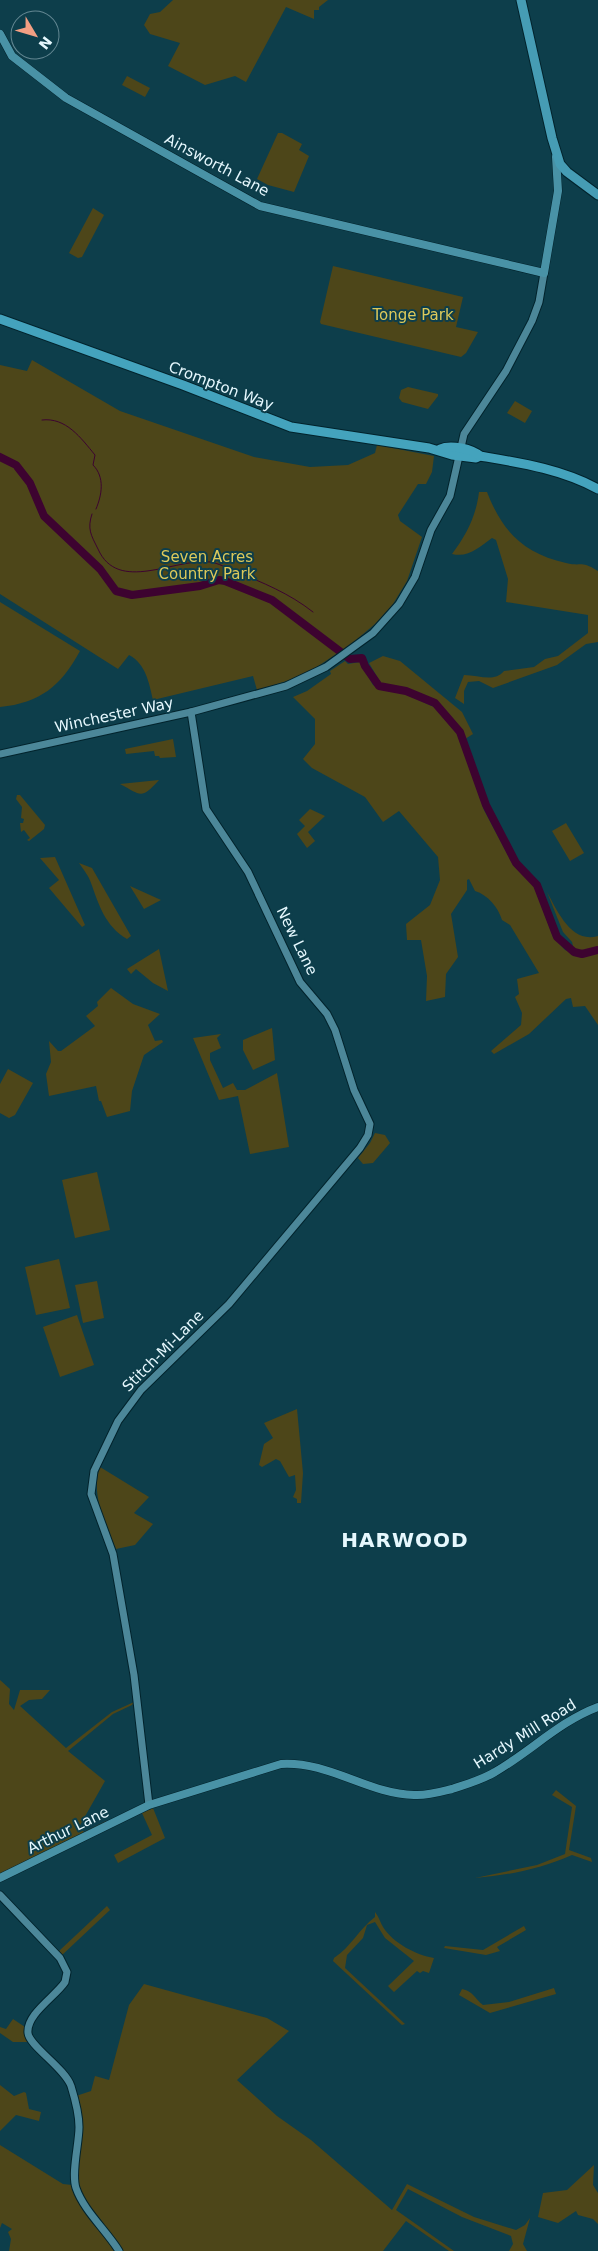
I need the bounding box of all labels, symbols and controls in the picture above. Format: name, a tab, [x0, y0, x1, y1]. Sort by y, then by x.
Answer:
north arrow	[10, 10, 60, 60]
text: N	[35, 33, 55, 53]
street label: Ainsworth Lane	[162, 130, 272, 200]
park label: Tonge Park	[371, 306, 454, 324]
street label: Crompton Way	[166, 358, 276, 414]
park label: Seven Acres Country Park	[159, 548, 256, 583]
street label: Winchester Way	[53, 694, 175, 736]
street label: New Lane	[273, 904, 321, 978]
street label: Stitch-Mi-Lane	[119, 1307, 207, 1395]
district label: HARWOOD	[341, 1528, 469, 1552]
street label: Hardy Mill Road	[470, 1695, 580, 1773]
street label: Arthur Lane	[24, 1803, 112, 1857]

